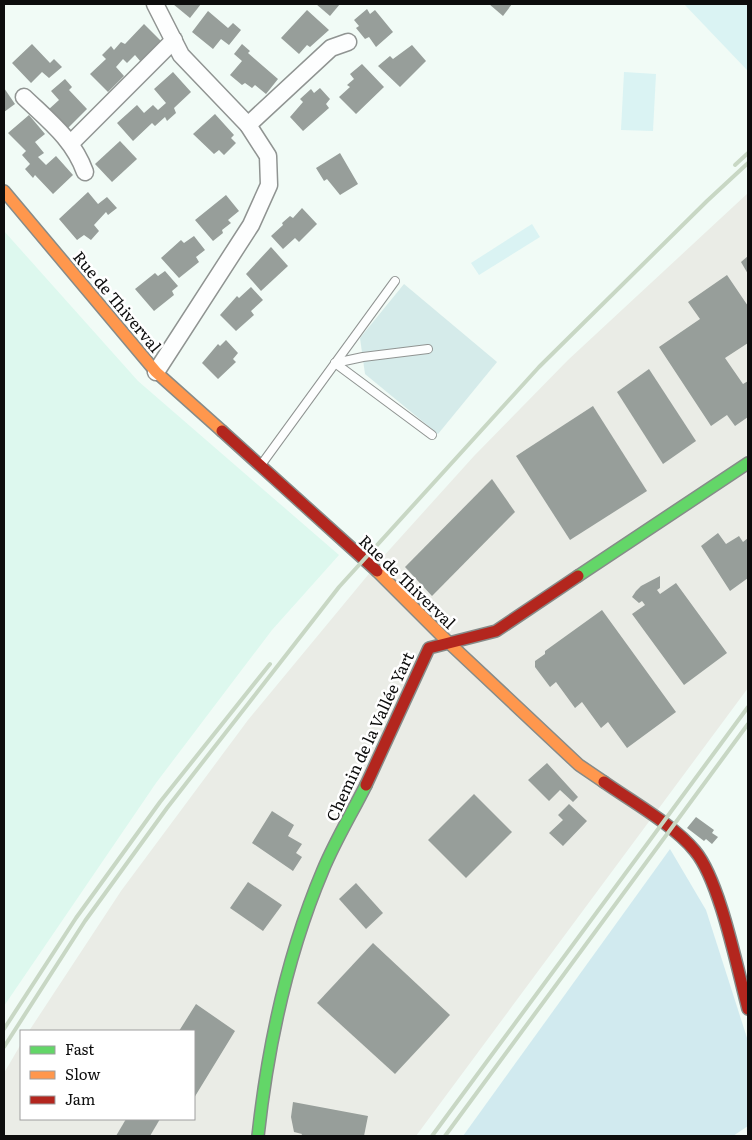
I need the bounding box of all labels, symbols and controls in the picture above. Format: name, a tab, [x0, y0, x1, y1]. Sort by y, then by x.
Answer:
street label: Rue de Thiverval	[68, 245, 168, 357]
street label: Rue de Thiverval	[354, 529, 462, 633]
street label: Chemin de la Vallée Yart	[319, 647, 419, 825]
legend	[20, 1030, 195, 1120]
text: Fast	[65, 1037, 94, 1060]
text: Slow	[65, 1062, 100, 1085]
text: Jam	[65, 1087, 96, 1110]

